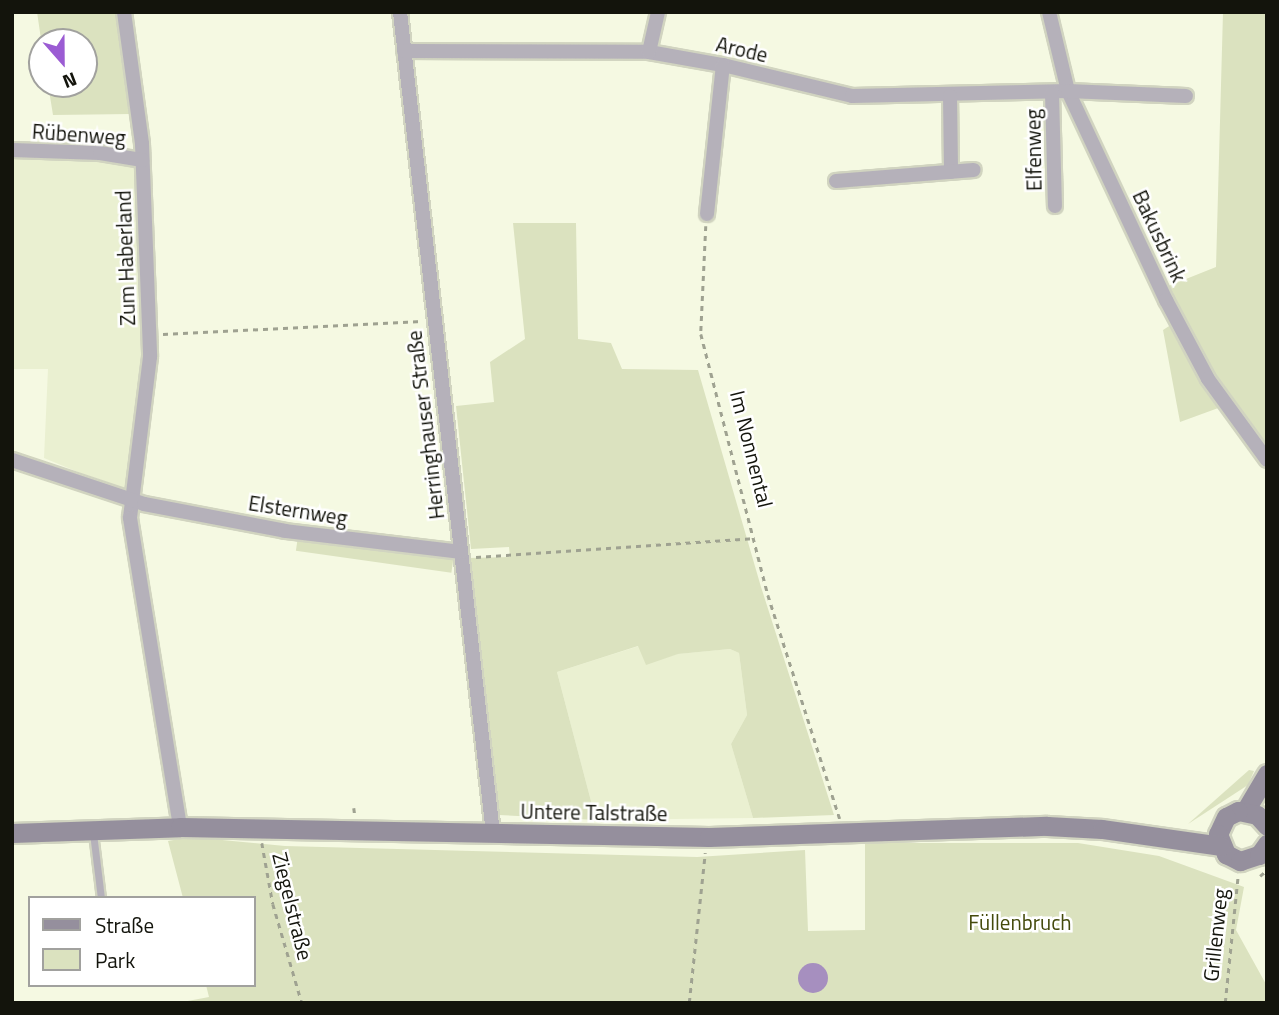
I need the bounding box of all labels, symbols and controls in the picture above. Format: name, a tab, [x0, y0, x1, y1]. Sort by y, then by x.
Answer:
north arrow	[28, 28, 98, 98]
street label: Arode	[714, 31, 770, 67]
text: N	[59, 65, 81, 97]
street label: Elfenweg	[1020, 109, 1046, 191]
street label: Rübenweg	[31, 118, 127, 150]
street label: Bakusbrink	[1128, 186, 1192, 286]
street label: Zum Haberland	[110, 190, 140, 326]
street label: Herringhauser Straße	[401, 329, 449, 521]
street label: Im Nonnental	[725, 388, 779, 510]
street label: Elsternweg	[247, 490, 349, 530]
street label: Untere Talstraße	[520, 798, 668, 826]
street label: Ziegelstraße	[267, 849, 319, 963]
street label: Grillenweg	[1198, 887, 1232, 983]
legend	[28, 896, 256, 987]
text: Straße	[95, 909, 154, 941]
park label: Füllenbruch	[968, 909, 1072, 935]
text: Park	[95, 944, 135, 976]

